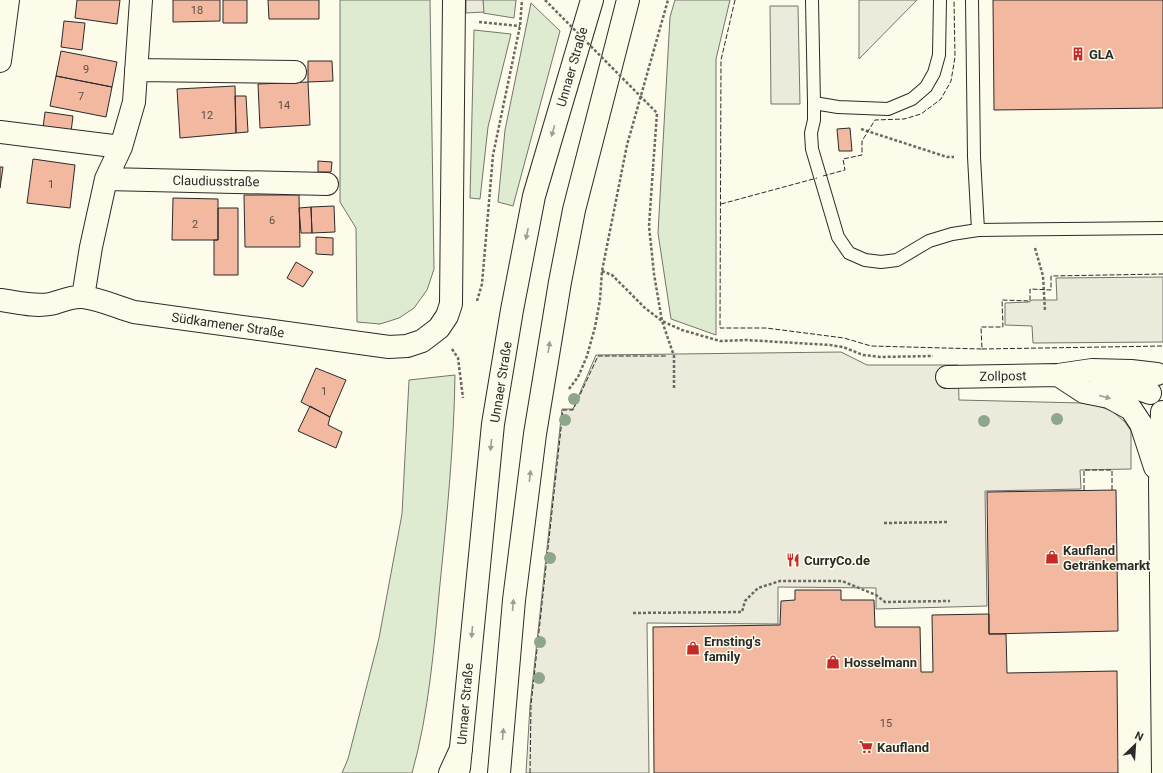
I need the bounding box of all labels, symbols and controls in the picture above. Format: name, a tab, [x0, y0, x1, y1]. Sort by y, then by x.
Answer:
house number: 18	[191, 4, 203, 17]
street label: Unnaer Straße	[553, 25, 591, 109]
building icon: GLA	[1070, 46, 1086, 62]
place label: GLA	[1089, 47, 1114, 62]
house number: 9	[83, 63, 89, 76]
house number: 7	[78, 90, 84, 103]
house number: 14	[278, 99, 290, 112]
house number: 12	[201, 109, 213, 122]
one-way arrow	[550, 126, 556, 138]
street label: Claudiusstraße	[172, 173, 260, 189]
house number: 1	[48, 178, 54, 191]
house number: 6	[269, 214, 275, 227]
house number: 2	[192, 218, 198, 231]
one-way arrow	[523, 228, 529, 240]
street label: Südkamener Straße	[171, 310, 285, 340]
street label: Unnaer Straße	[487, 340, 515, 424]
one-way arrow	[546, 341, 552, 353]
street label: Zollpost	[979, 368, 1027, 384]
house number: 1	[321, 385, 327, 398]
one-way arrow	[1099, 394, 1111, 400]
one-way arrow	[488, 439, 494, 451]
one-way arrow	[527, 470, 533, 482]
place label: Kaufland Getränkemarkt	[1063, 543, 1151, 573]
shop icon: Kaufland Getränkemarkt	[1044, 549, 1060, 565]
restaurant icon: CurryCo.de	[785, 552, 801, 568]
place label: CurryCo.de	[804, 553, 870, 568]
one-way arrow	[510, 599, 517, 611]
one-way arrow	[468, 626, 475, 638]
place label: Ernsting's family	[704, 634, 761, 664]
shop icon: Ernsting's family	[685, 640, 701, 656]
shop icon: Hosselmann	[825, 654, 841, 670]
place label: Hosselmann	[844, 655, 917, 670]
street label: Unnaer Straße	[454, 662, 476, 746]
house number: 15	[880, 717, 892, 730]
north arrow	[1115, 725, 1155, 765]
one-way arrow	[499, 728, 506, 740]
text: N	[1133, 729, 1145, 744]
supermarket icon: Kaufland	[858, 739, 874, 755]
place label: Kaufland	[877, 740, 929, 755]

